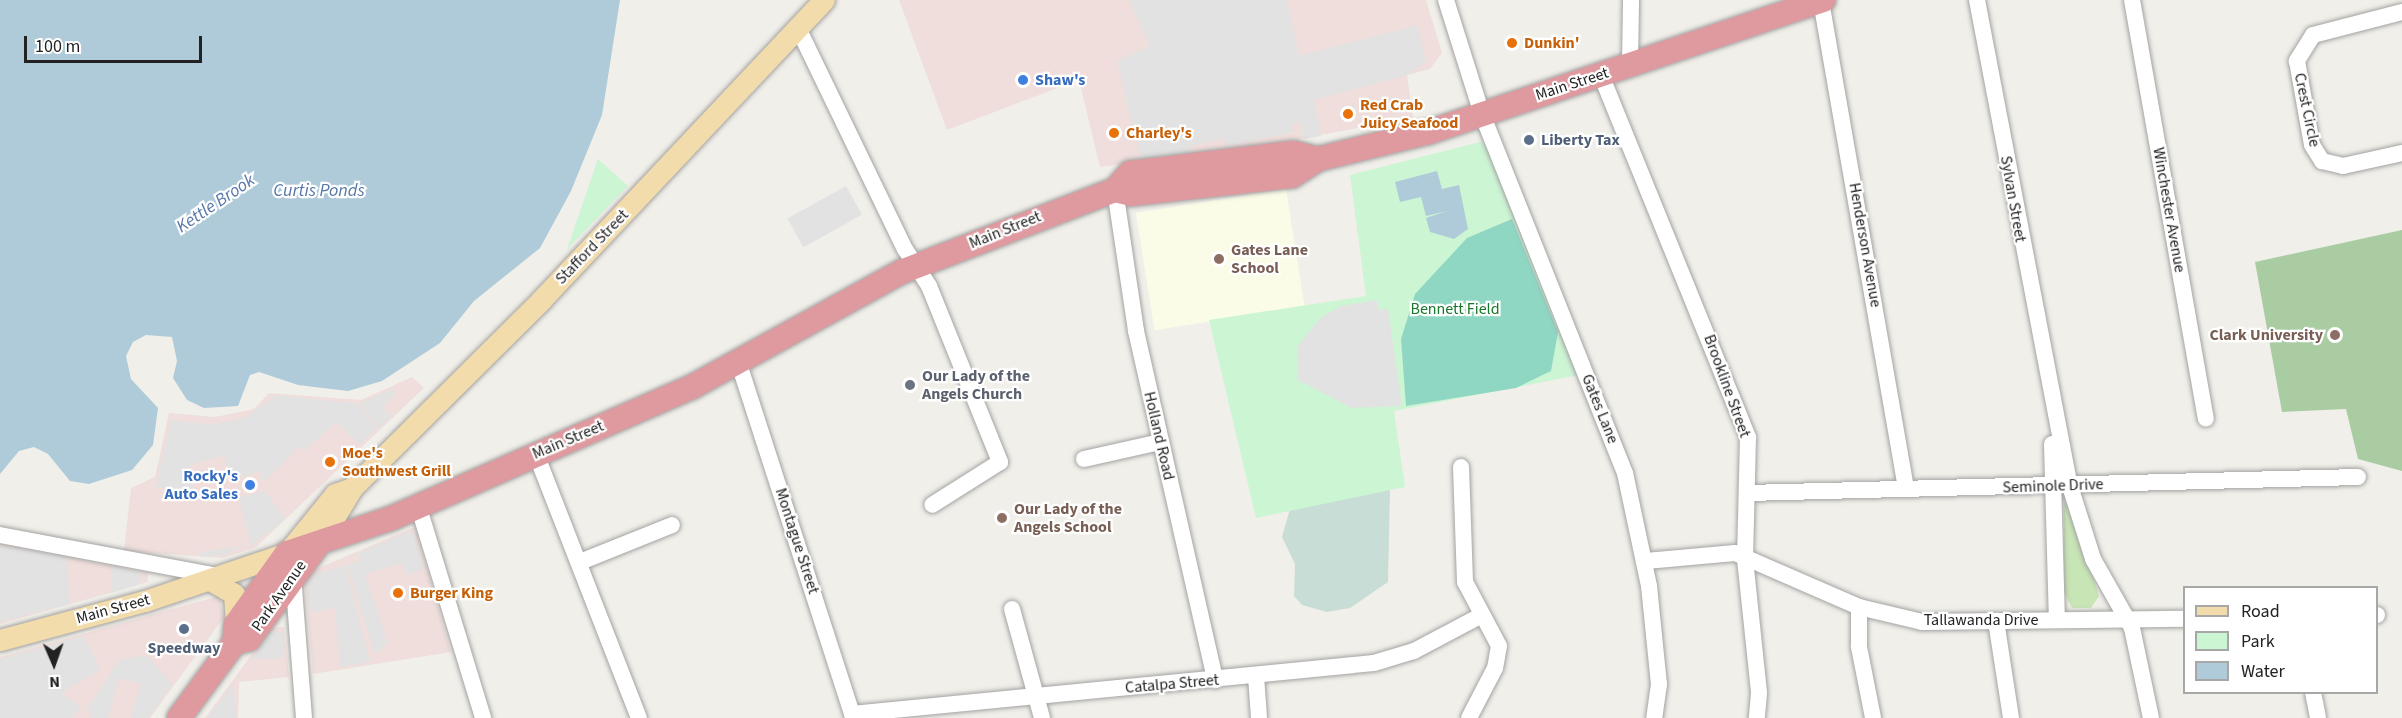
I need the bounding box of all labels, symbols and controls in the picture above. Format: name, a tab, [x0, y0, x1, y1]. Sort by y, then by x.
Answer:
scale bar	[27, 24, 206, 62]
place label: Dunkin'	[1524, 33, 1580, 53]
text: 100 m	[35, 34, 80, 59]
marker: Dunkin'	[1505, 36, 1519, 50]
street label: Main Street	[1533, 63, 1611, 105]
place label: Shaw's	[1035, 70, 1085, 90]
street label: Crest Circle	[2290, 71, 2324, 149]
marker: Shaw's	[1016, 73, 1030, 87]
place label: Red Crab Juicy Seafood	[1360, 95, 1458, 133]
marker: Red Crab Juicy Seafood	[1341, 107, 1355, 121]
place label: Charley's	[1126, 123, 1192, 143]
marker: Charley's	[1107, 126, 1121, 140]
place label: Liberty Tax	[1541, 130, 1620, 150]
marker: Liberty Tax	[1522, 133, 1536, 147]
street label: Winchester Avenue	[2149, 146, 2189, 274]
street label: Sylvan Street	[1996, 154, 2030, 244]
water label: Kettle Brook	[173, 170, 259, 238]
water label: Curtis Ponds	[273, 180, 365, 202]
street label: Henderson Avenue	[1845, 181, 1885, 309]
street label: Stafford Street	[552, 206, 632, 288]
street label: Main Street	[966, 207, 1044, 253]
place label: Gates Lane School	[1231, 240, 1308, 278]
marker: Gates Lane School	[1212, 252, 1226, 266]
park label: Bennett Field	[1410, 299, 1500, 319]
place label: Clark University	[2209, 325, 2323, 345]
marker: Clark University	[2328, 328, 2342, 342]
street label: Brookline Street	[1700, 332, 1754, 440]
place label: Our Lady of the Angels Church	[922, 366, 1030, 404]
street label: Gates Lane	[1577, 371, 1623, 447]
marker: Our Lady of the Angels Church	[903, 378, 917, 392]
street label: Holland Road	[1139, 390, 1179, 482]
street label: Main Street	[529, 416, 607, 464]
place label: Moe's Southwest Grill	[342, 443, 451, 481]
marker: Moe's Southwest Grill	[323, 455, 337, 469]
place label: Rocky's Auto Sales	[165, 466, 238, 504]
street label: Seminole Drive	[2002, 475, 2104, 497]
marker: Rocky's Auto Sales	[243, 478, 257, 492]
street label: Montague Street	[771, 486, 823, 596]
place label: Our Lady of the Angels School	[1014, 499, 1122, 537]
marker: Our Lady of the Angels School	[995, 511, 1009, 525]
street label: Park Avenue	[247, 557, 311, 635]
place label: Burger King	[410, 583, 493, 603]
marker: Burger King	[391, 586, 405, 600]
legend	[2183, 586, 2378, 694]
street label: Main Street	[74, 590, 152, 628]
text: Road	[2241, 599, 2280, 624]
street label: Tallawanda Drive	[1924, 610, 2038, 630]
marker: Speedway	[177, 622, 191, 636]
text: Park	[2241, 629, 2275, 654]
north arrow	[24, 634, 84, 694]
place label: Speedway	[148, 638, 220, 658]
text: Water	[2241, 659, 2285, 684]
street label: Catalpa Street	[1124, 670, 1220, 698]
text: N	[49, 671, 60, 693]

